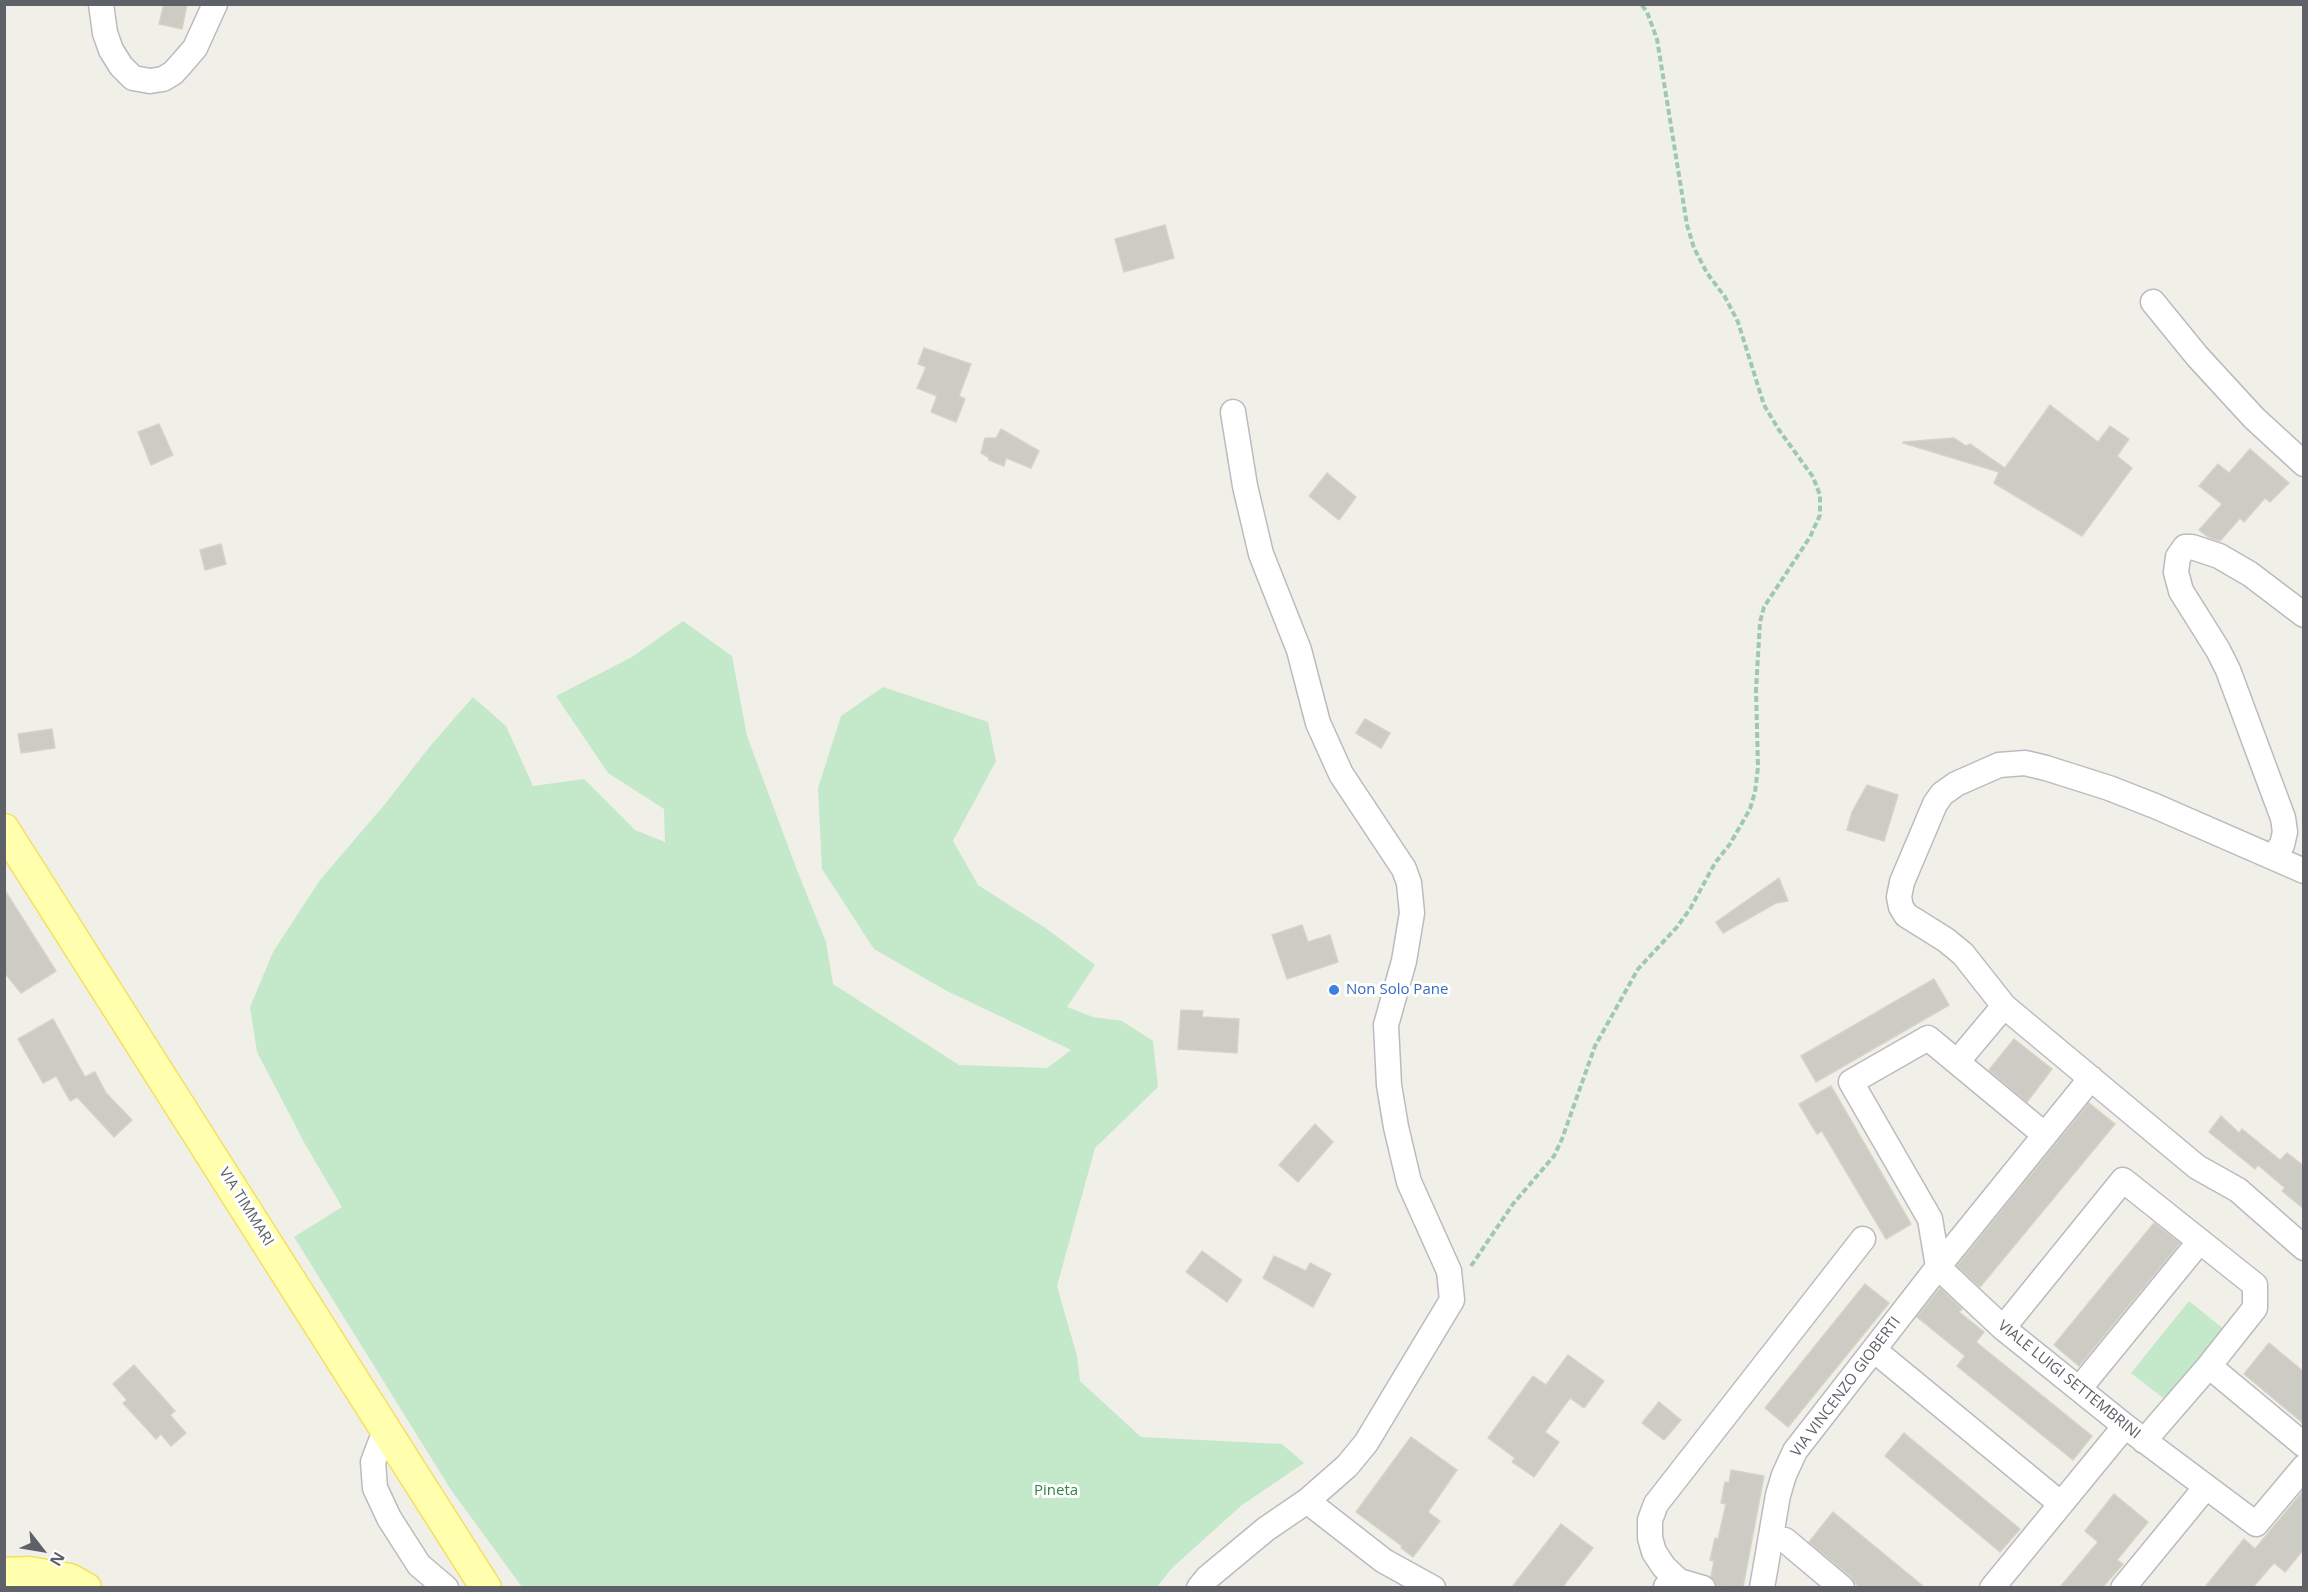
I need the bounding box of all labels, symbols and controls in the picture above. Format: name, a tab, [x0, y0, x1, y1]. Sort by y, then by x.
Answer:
place label: Non Solo Pane	[1346, 981, 1448, 999]
marker: Non Solo Pane	[1327, 983, 1341, 997]
street label: VIA TIMMARI	[215, 1165, 277, 1249]
street label: VIA VINCENZO GIOBERTI	[1787, 1313, 1905, 1461]
street label: VIALE LUIGI SETTEMBRINI	[1994, 1317, 2144, 1443]
park label: Pineta	[1034, 1482, 1078, 1500]
north arrow	[12, 1520, 72, 1580]
text: N	[45, 1548, 70, 1571]

